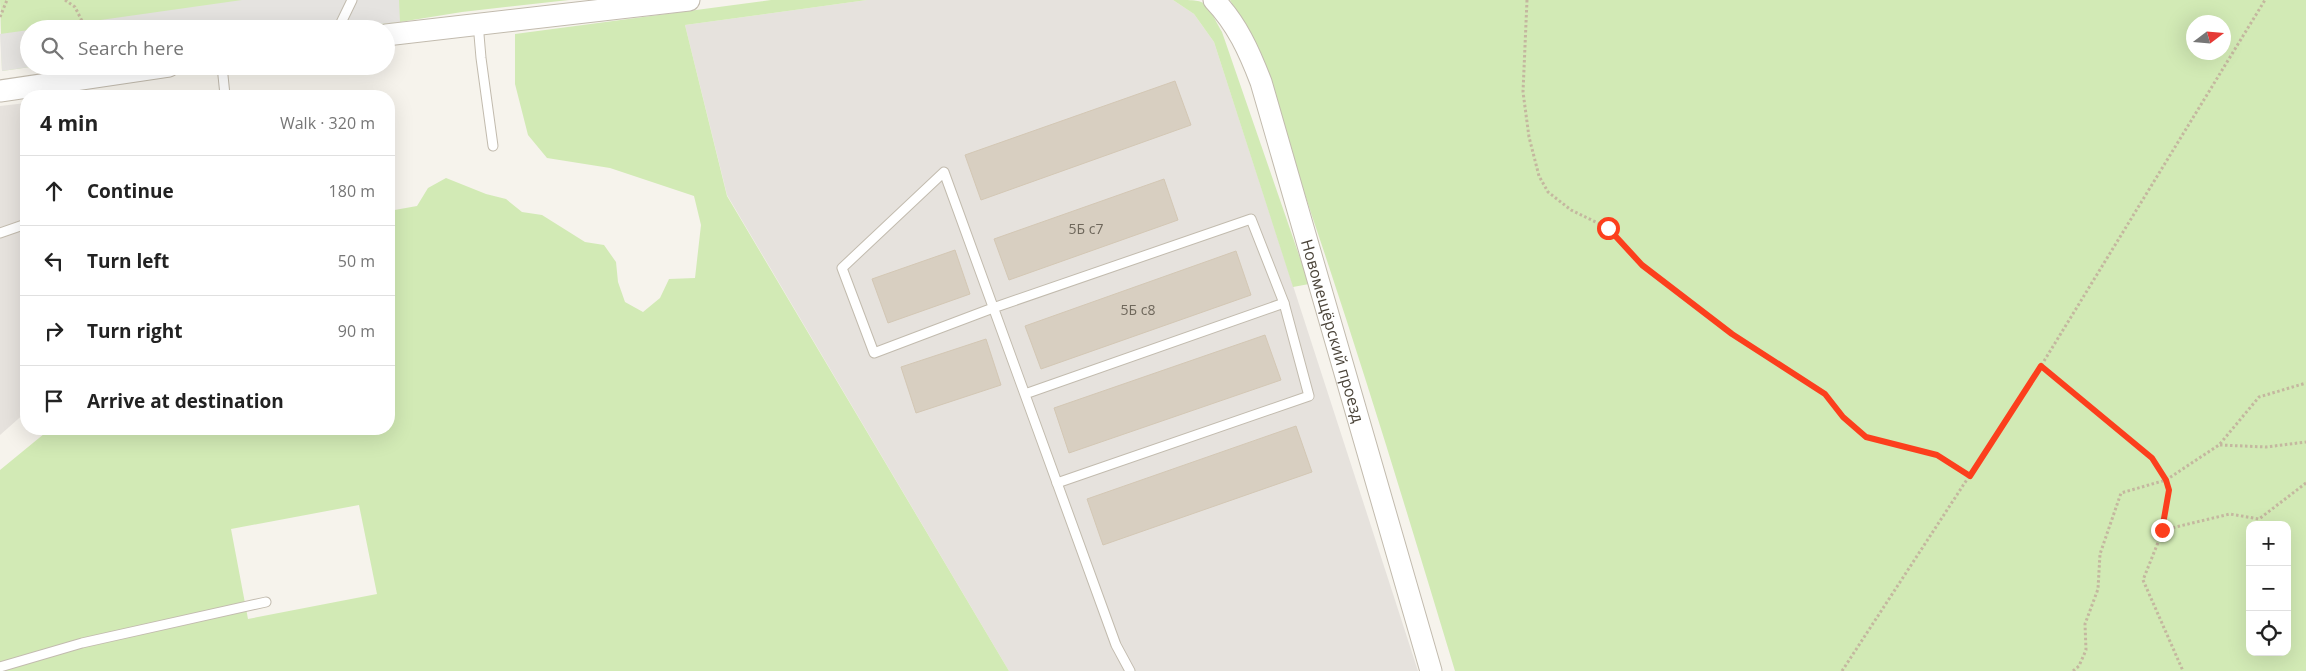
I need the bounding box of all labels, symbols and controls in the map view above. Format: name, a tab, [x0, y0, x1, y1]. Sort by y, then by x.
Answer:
north arrow	[2186, 15, 2231, 60]
search box	[20, 20, 395, 75]
icon: search	[38, 34, 66, 62]
text: Search here	[78, 35, 184, 61]
text: 4 min	[40, 109, 98, 137]
text: Walk · 320 m	[280, 112, 375, 134]
icon: ahead	[40, 177, 68, 205]
text: Continue	[87, 178, 174, 204]
text: 180 m	[329, 180, 375, 202]
route start	[1597, 217, 1620, 240]
house number: 5Б с7	[1069, 219, 1103, 238]
street label: Новомещёрский проезд	[1296, 236, 1370, 425]
icon: left	[40, 247, 68, 275]
text: Turn left	[87, 248, 169, 274]
text: 50 m	[338, 250, 375, 272]
house number: 5Б с8	[1121, 300, 1155, 319]
icon: right	[40, 317, 68, 345]
text: Turn right	[87, 318, 182, 344]
text: 90 m	[338, 320, 375, 342]
icon: arrive	[40, 387, 68, 415]
text: Arrive at destination	[87, 388, 284, 414]
route end	[2151, 519, 2174, 542]
map controls	[2246, 521, 2291, 656]
button: +	[2246, 521, 2291, 566]
button: −	[2246, 566, 2291, 611]
button: locate	[2246, 611, 2291, 656]

